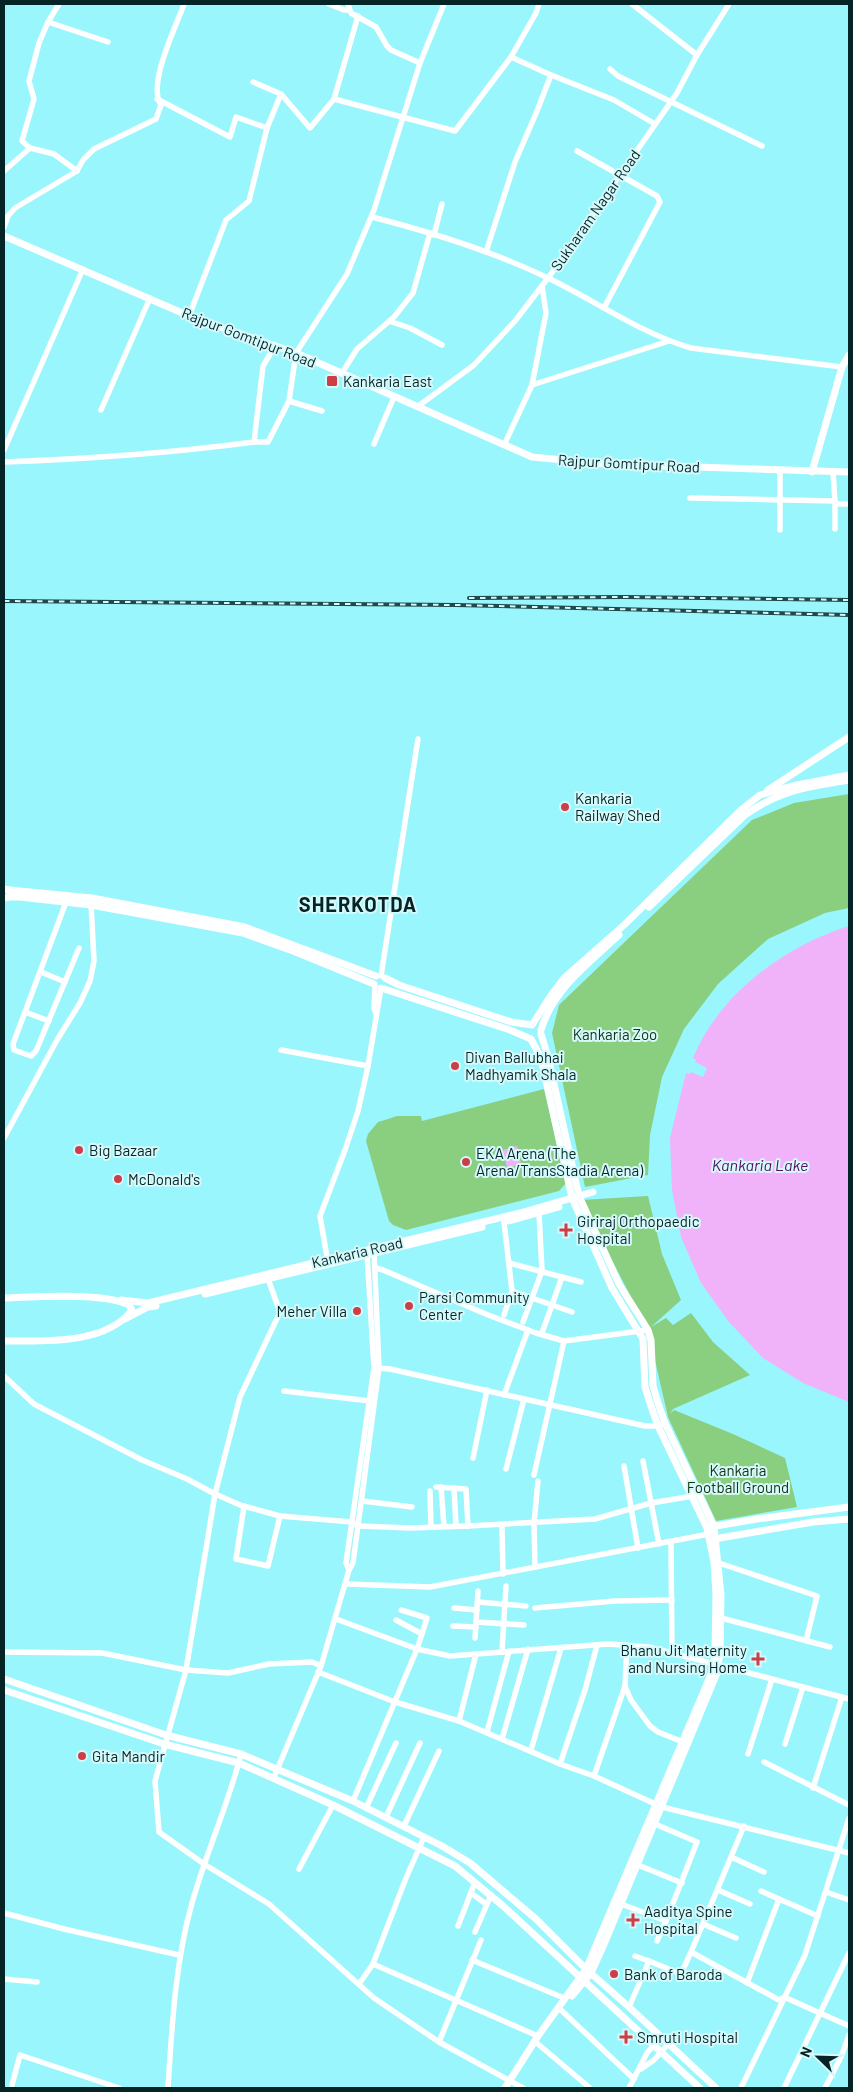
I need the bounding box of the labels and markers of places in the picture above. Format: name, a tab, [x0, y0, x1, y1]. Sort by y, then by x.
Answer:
place label: Kankaria East	[343, 372, 432, 390]
marker: Kankaria East	[325, 374, 339, 388]
place label: Kankaria Railway Shed	[575, 789, 660, 824]
marker: Kankaria Railway Shed	[559, 801, 571, 813]
place label: Divan Ballubhai Madhyamik Shala	[465, 1048, 576, 1083]
marker: Divan Ballubhai Madhyamik Shala	[449, 1060, 461, 1072]
place label: Big Bazaar	[89, 1141, 158, 1159]
marker: Big Bazaar	[73, 1144, 85, 1156]
place label: EKA Arena (The Arena/TransStadia Arena)	[476, 1144, 643, 1179]
marker: EKA Arena (The Arena/TransStadia Arena)	[460, 1156, 472, 1168]
place label: McDonald's	[128, 1170, 200, 1188]
marker: McDonald's	[112, 1173, 124, 1185]
place label: Giriraj Orthopaedic Hospital	[577, 1212, 700, 1247]
marker: Giriraj Orthopaedic Hospital	[559, 1223, 573, 1237]
place label: Parsi Community Center	[419, 1288, 529, 1323]
marker: Parsi Community Center	[403, 1300, 415, 1312]
place label: Meher Villa	[277, 1302, 347, 1320]
marker: Meher Villa	[351, 1305, 363, 1317]
place label: Bhanu Jit Maternity and Nursing Home	[620, 1641, 747, 1676]
marker: Bhanu Jit Maternity and Nursing Home	[751, 1652, 765, 1666]
place label: Gita Mandir	[92, 1747, 166, 1765]
marker: Gita Mandir	[76, 1750, 88, 1762]
place label: Aaditya Spine Hospital	[644, 1902, 733, 1937]
marker: Aaditya Spine Hospital	[626, 1913, 640, 1927]
place label: Bank of Baroda	[624, 1965, 722, 1983]
marker: Bank of Baroda	[608, 1968, 620, 1980]
place label: Smruti Hospital	[637, 2028, 738, 2046]
marker: Smruti Hospital	[619, 2030, 633, 2044]

